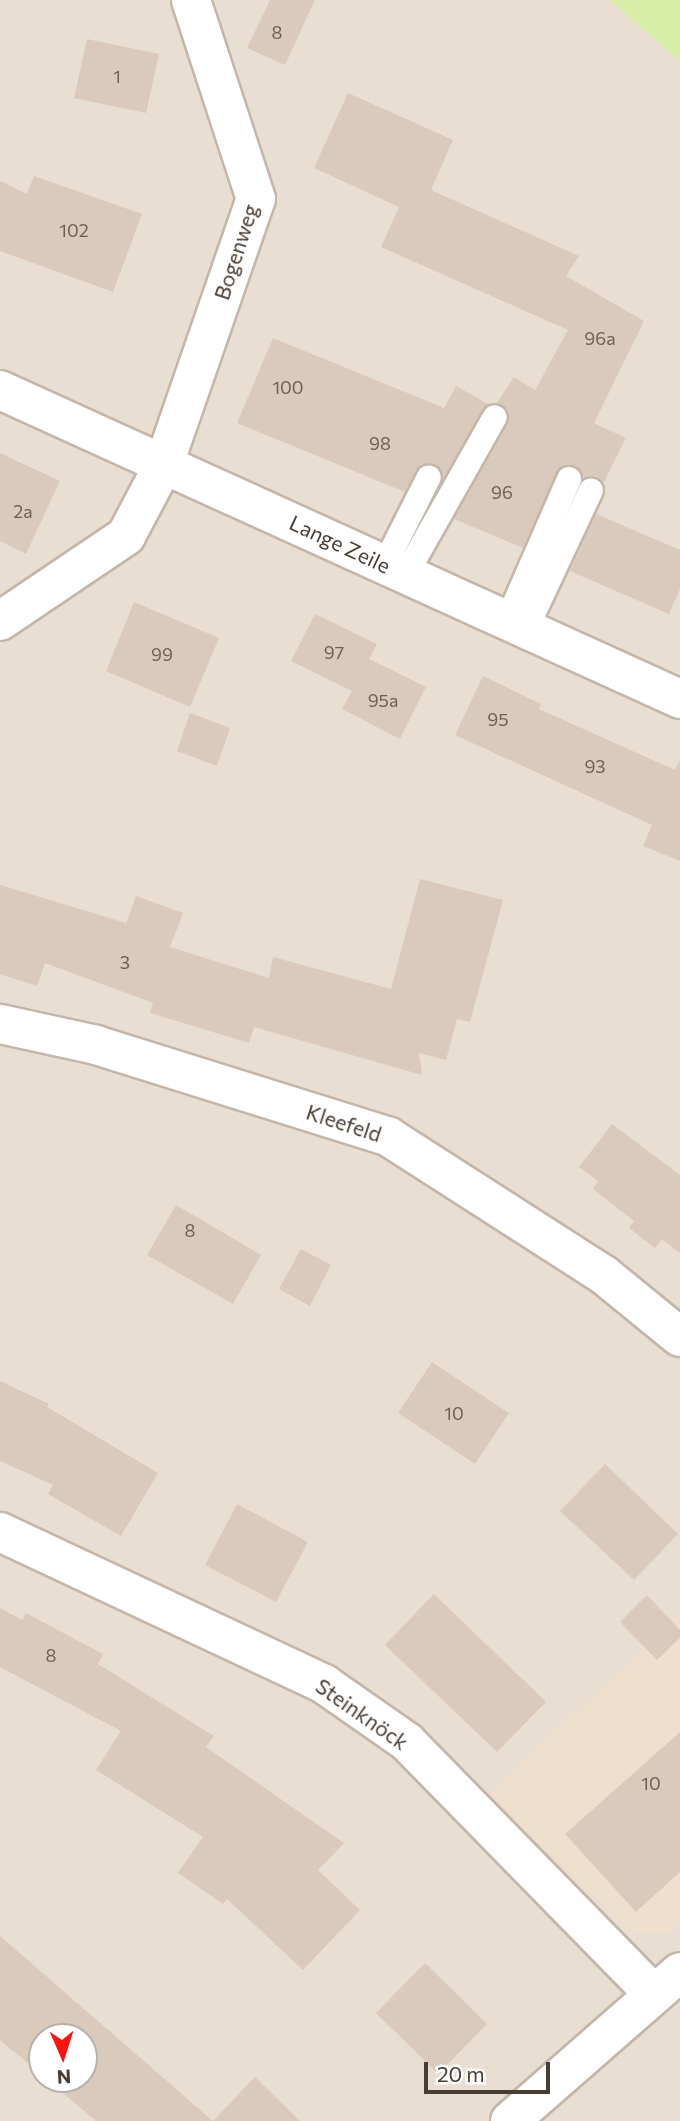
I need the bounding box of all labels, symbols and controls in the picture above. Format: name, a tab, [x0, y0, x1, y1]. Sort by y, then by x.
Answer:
house number: 8	[272, 21, 282, 43]
house number: 1	[113, 65, 121, 87]
street label: Bogenweg	[209, 201, 263, 303]
house number: 102	[59, 219, 89, 241]
house number: 96a	[584, 327, 616, 349]
house number: 100	[272, 376, 304, 398]
house number: 98	[369, 432, 391, 454]
house number: 96	[491, 481, 513, 503]
house number: 2a	[13, 500, 33, 522]
street label: Lange Zeile	[286, 510, 394, 578]
house number: 97	[324, 641, 344, 663]
house number: 99	[151, 643, 173, 665]
house number: 95a	[368, 689, 398, 711]
house number: 95	[487, 708, 509, 730]
house number: 93	[584, 755, 606, 777]
house number: 3	[120, 951, 130, 973]
street label: Kleefeld	[303, 1099, 385, 1147]
house number: 8	[185, 1219, 195, 1241]
house number: 10	[444, 1402, 464, 1424]
house number: 8	[46, 1644, 56, 1666]
street label: Steinknöck	[311, 1673, 413, 1755]
house number: 10	[641, 1772, 661, 1794]
north arrow	[28, 2023, 98, 2093]
scale bar	[428, 2048, 554, 2092]
text: 20 m	[437, 2061, 485, 2086]
text: N	[56, 2066, 72, 2089]

